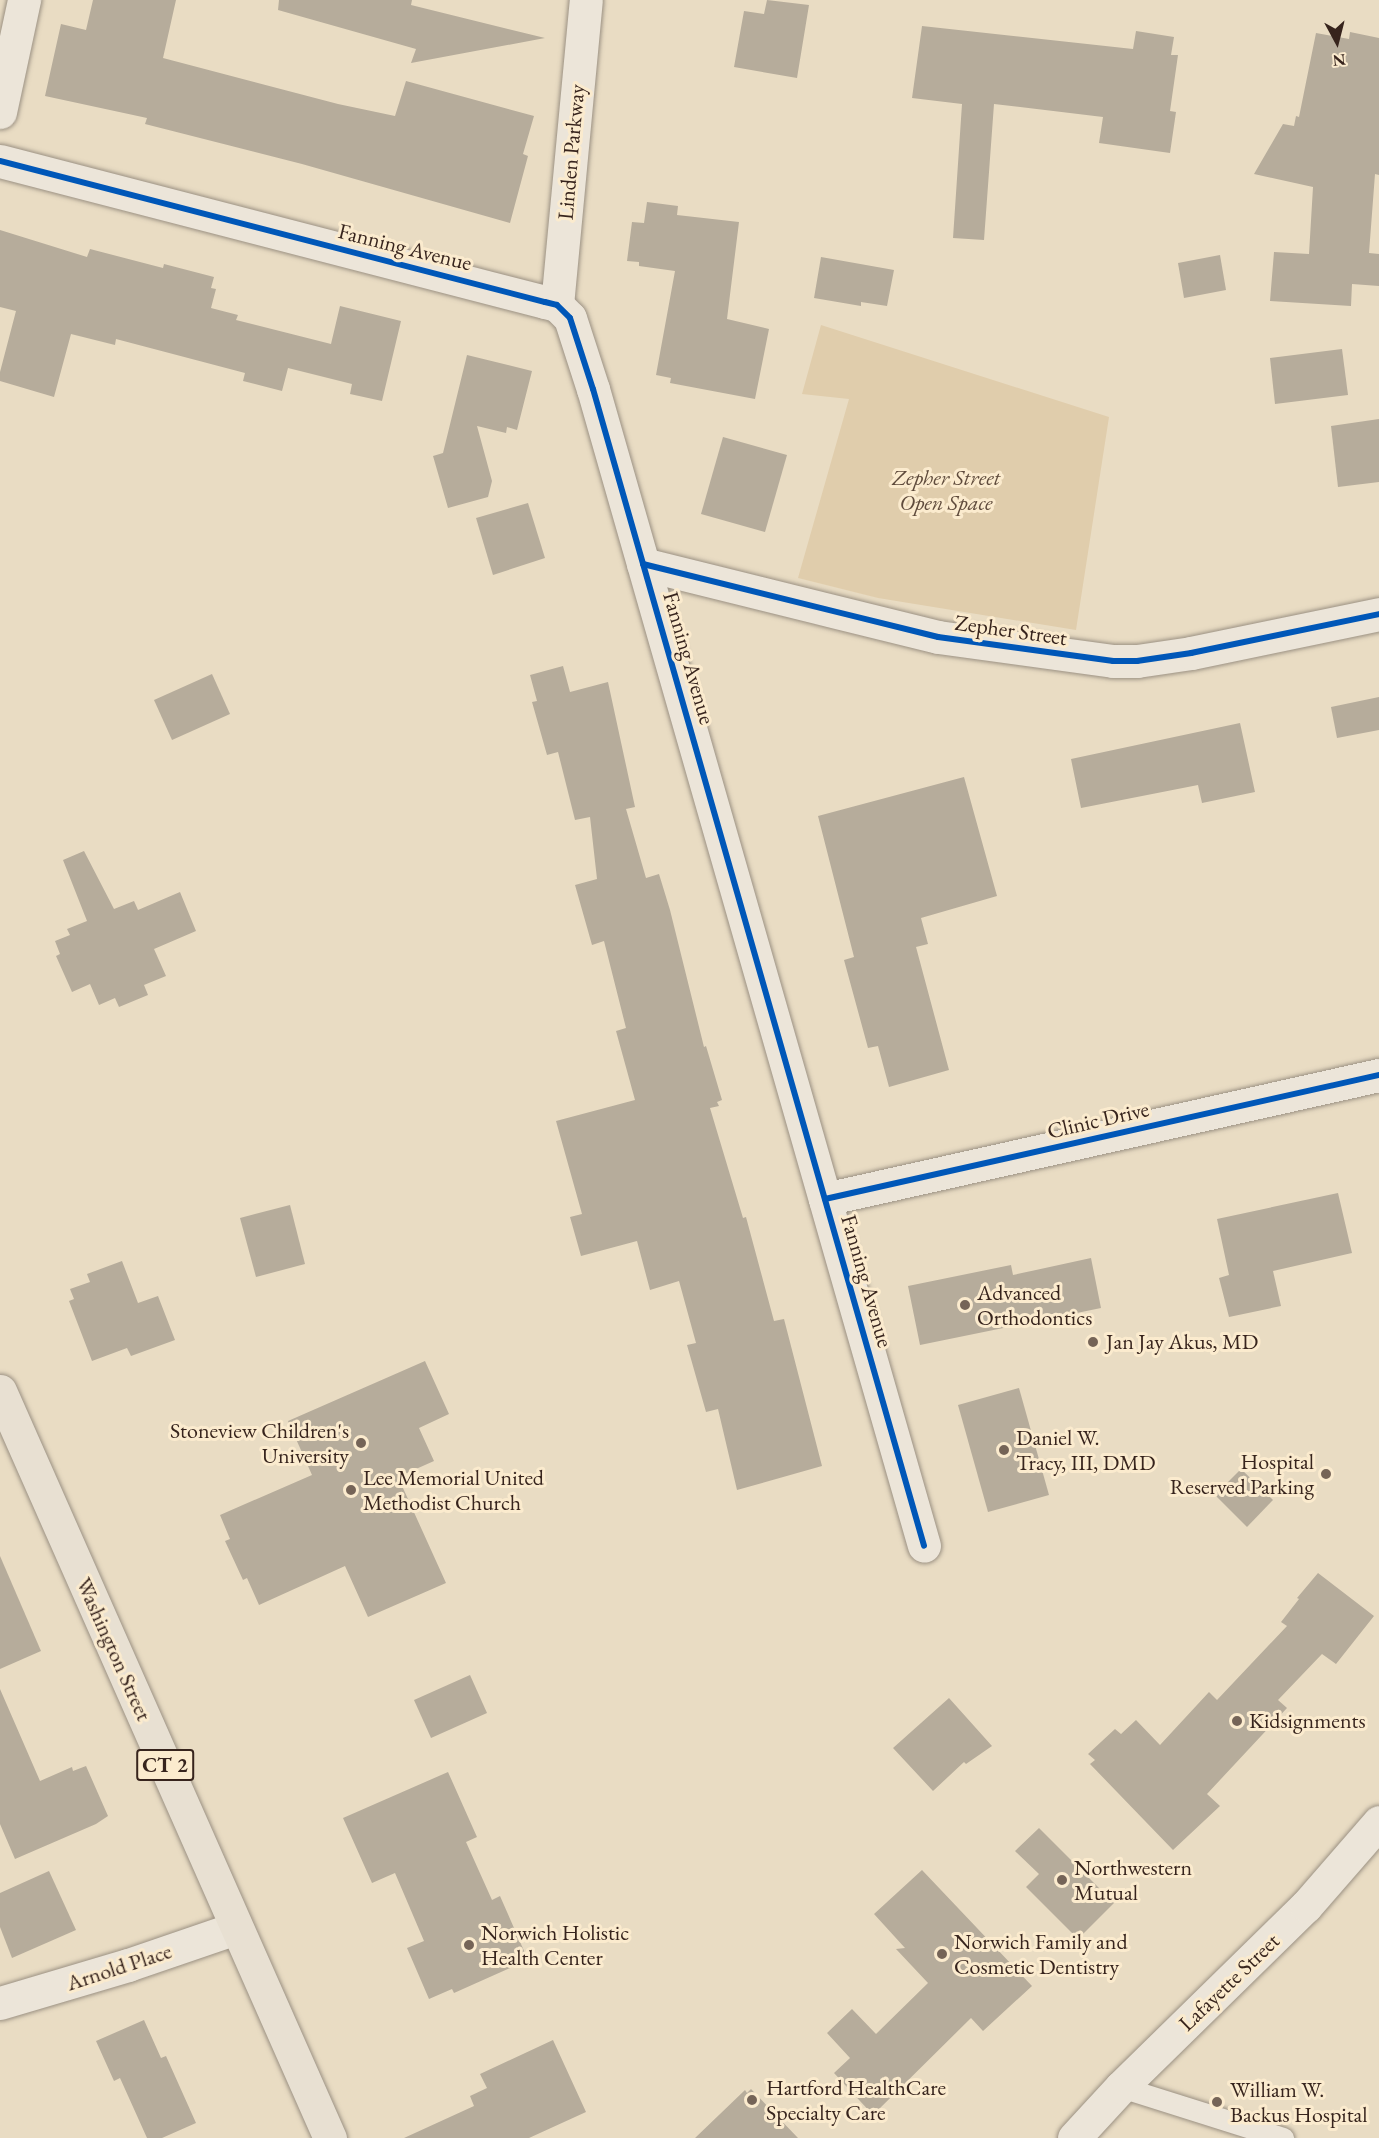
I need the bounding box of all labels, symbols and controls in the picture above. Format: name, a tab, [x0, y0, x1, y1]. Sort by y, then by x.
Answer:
north arrow	[1307, 12, 1367, 72]
text: N	[1332, 49, 1347, 72]
street label: Linden Parkway	[552, 83, 590, 221]
street label: Fanning Avenue	[335, 218, 475, 276]
park label: Zepher Street Open Space	[892, 464, 1000, 516]
street label: Fanning Avenue	[657, 589, 721, 727]
street label: Zepher Street	[953, 609, 1069, 651]
street label: Clinic Drive	[1045, 1095, 1151, 1145]
street label: Fanning Avenue	[835, 1212, 899, 1350]
place label: Advanced Orthodontics	[977, 1279, 1092, 1330]
marker: Advanced Orthodontics	[958, 1298, 972, 1312]
place label: Jan Jay Akus, MD	[1106, 1329, 1258, 1355]
marker: Jan Jay Akus, MD	[1084, 1333, 1102, 1351]
place label: Stoneview Children's University	[170, 1417, 349, 1468]
place label: Daniel W. Tracy, III, DMD	[1016, 1424, 1156, 1476]
marker: Stoneview Children's University	[354, 1436, 368, 1450]
marker: Daniel W. Tracy, III, DMD	[997, 1443, 1011, 1457]
place label: Hospital Reserved Parking	[1170, 1448, 1314, 1500]
place label: Lee Memorial United Methodist Church	[363, 1464, 544, 1516]
marker: Hospital Reserved Parking	[1319, 1467, 1333, 1481]
marker: Lee Memorial United Methodist Church	[344, 1483, 358, 1497]
street label: Washington Street	[71, 1573, 157, 1725]
place label: Kidsignments	[1249, 1708, 1366, 1734]
marker: Kidsignments	[1230, 1714, 1244, 1728]
road number: CT 2	[135, 1747, 195, 1783]
place label: Northwestern Mutual	[1074, 1854, 1192, 1906]
marker: Northwestern Mutual	[1055, 1873, 1069, 1887]
place label: Norwich Holistic Health Center	[481, 1919, 629, 1970]
place label: Norwich Family and Cosmetic Dentistry	[954, 1928, 1128, 1980]
street label: Lafayette Street	[1173, 1928, 1285, 2036]
street label: Arnold Place	[63, 1938, 175, 1996]
marker: Norwich Holistic Health Center	[462, 1938, 476, 1952]
marker: Norwich Family and Cosmetic Dentistry	[935, 1947, 949, 1961]
place label: Hartford HealthCare Specialty Care	[766, 2074, 946, 2126]
place label: William W. Backus Hospital	[1230, 2076, 1368, 2128]
marker: Hartford HealthCare Specialty Care	[743, 2091, 761, 2109]
marker: William W. Backus Hospital	[1208, 2093, 1226, 2111]

